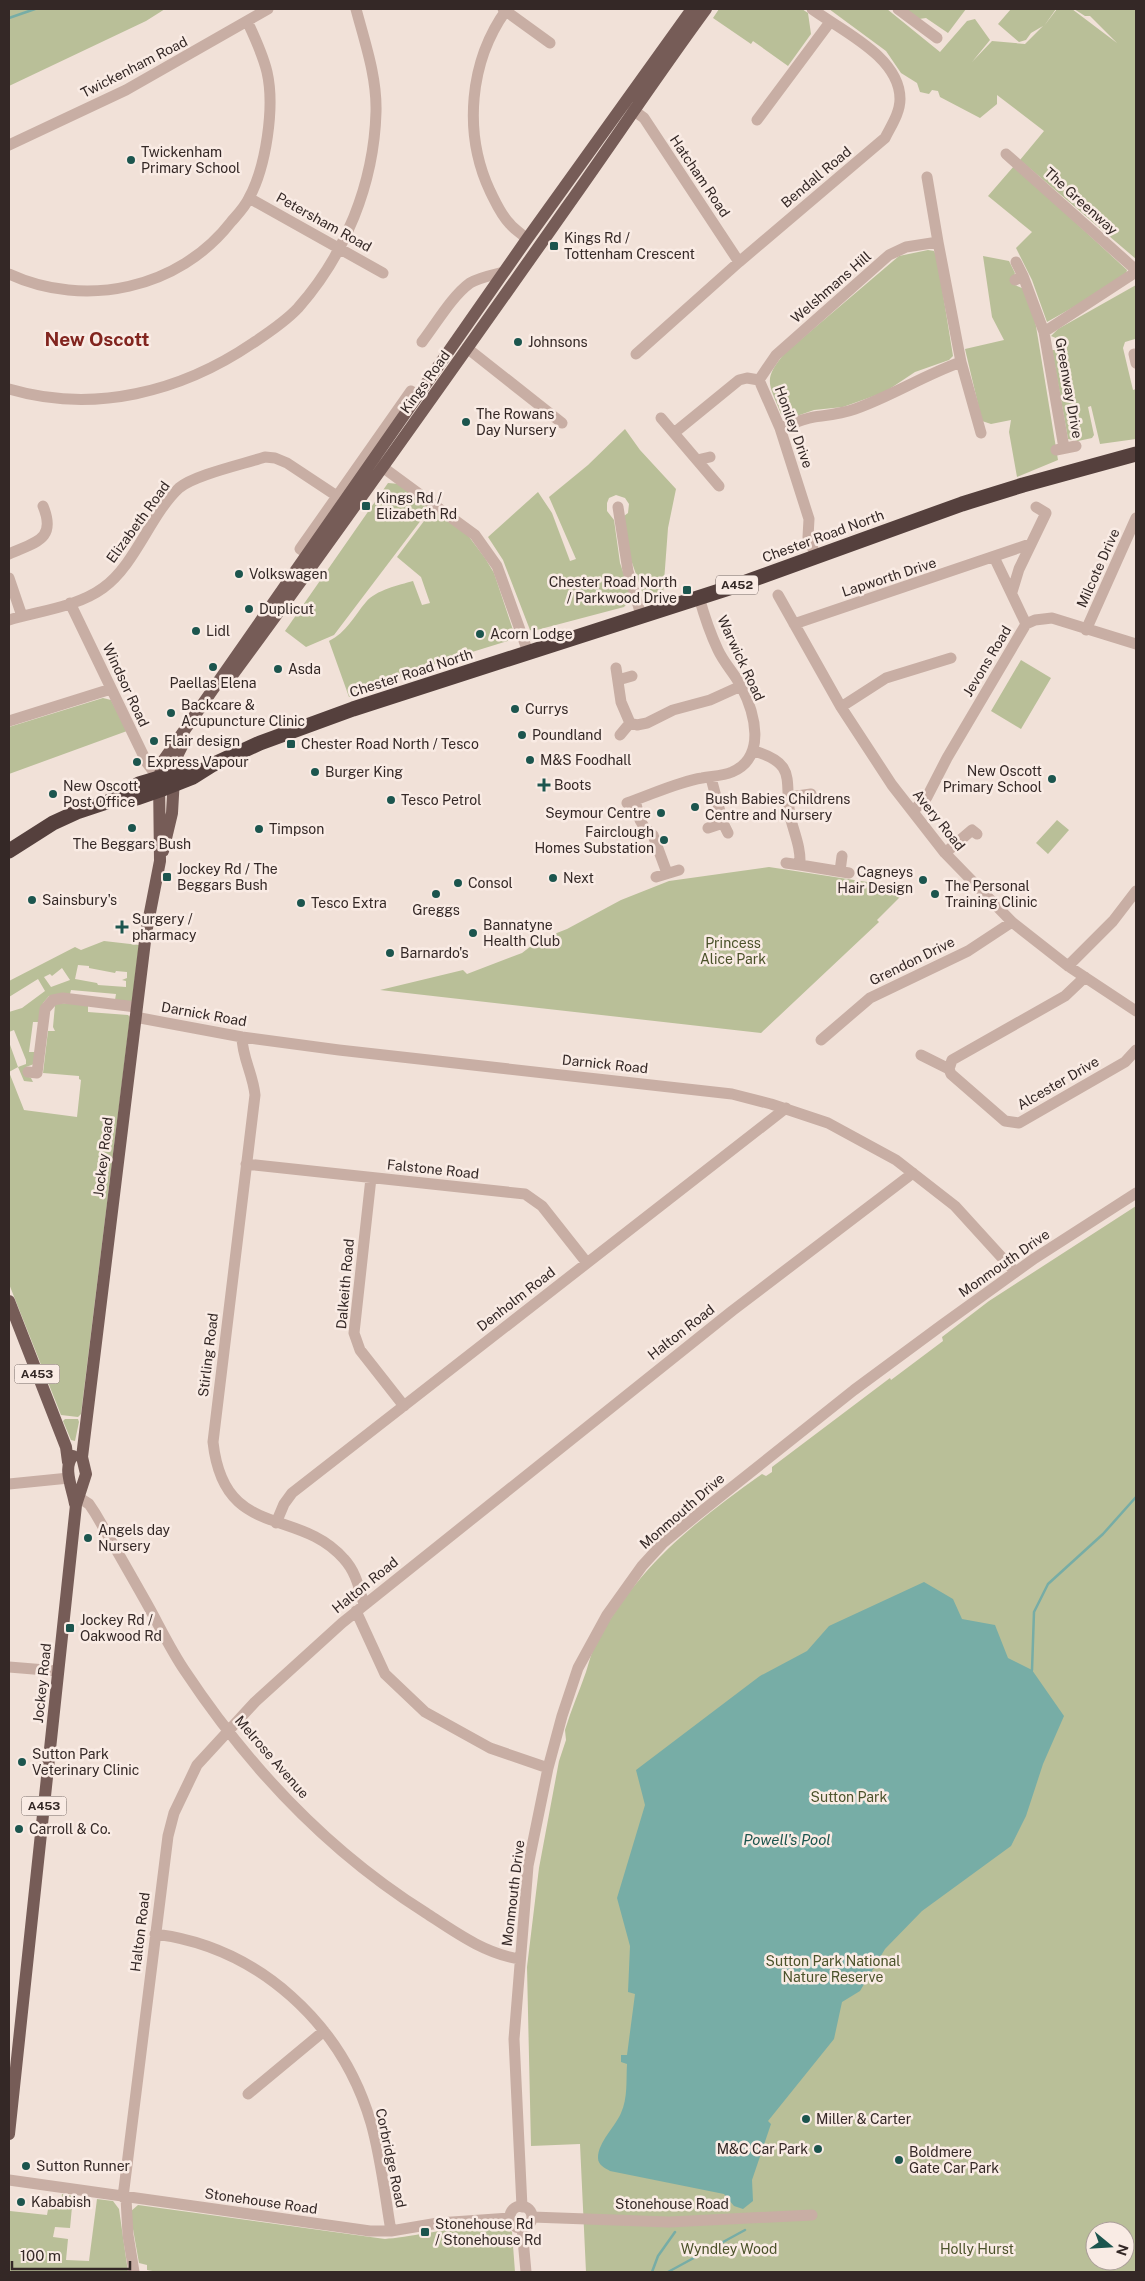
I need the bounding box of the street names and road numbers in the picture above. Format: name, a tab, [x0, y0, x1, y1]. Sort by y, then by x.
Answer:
street label: Twickenham Road	[78, 33, 190, 101]
street label: Hatcham Road	[667, 132, 733, 220]
street label: Bendall Road	[778, 143, 854, 211]
street label: The Greenway	[1041, 164, 1121, 238]
street label: Petersham Road	[274, 189, 374, 255]
street label: Welshmans Hill	[788, 248, 874, 326]
street label: Greenway Drive	[1052, 336, 1086, 440]
street label: Kings Road	[397, 348, 453, 416]
street label: Honiley Drive	[772, 384, 816, 470]
street label: Elizabeth Road	[103, 478, 173, 566]
street label: Chester Road North	[760, 507, 886, 565]
street label: Milcote Drive	[1073, 526, 1123, 610]
street label: Lapworth Drive	[840, 554, 938, 600]
road number: A452	[716, 576, 758, 594]
street label: Warwick Road	[714, 613, 768, 703]
street label: Jevons Road	[960, 623, 1014, 699]
street label: Windsor Road	[100, 641, 152, 729]
street label: Chester Road North	[348, 646, 474, 700]
street label: Avery Road	[910, 786, 968, 854]
street label: Grendon Drive	[867, 933, 957, 989]
street label: Darnick Road	[160, 999, 248, 1029]
street label: Darnick Road	[561, 1052, 649, 1076]
street label: Alcester Drive	[1014, 1053, 1102, 1113]
street label: Jockey Road	[90, 1116, 116, 1198]
street label: Falstone Road	[386, 1156, 480, 1182]
street label: Monmouth Drive	[956, 1226, 1052, 1300]
street label: Dalkeith Road	[333, 1238, 357, 1330]
street label: Denholm Road	[474, 1264, 558, 1334]
street label: Halton Road	[645, 1301, 717, 1363]
street label: Stirling Road	[195, 1312, 221, 1398]
road number: A453	[15, 1365, 60, 1384]
street label: Monmouth Drive	[636, 1470, 728, 1552]
street label: Halton Road	[329, 1554, 401, 1616]
street label: Jockey Road	[30, 1642, 54, 1724]
street label: Melrose Avenue	[232, 1712, 312, 1802]
road number: A453	[22, 1796, 66, 1815]
street label: Monmouth Drive	[499, 1839, 527, 1947]
street label: Halton Road	[127, 1891, 153, 1973]
street label: Corbridge Road	[373, 2107, 409, 2209]
street label: Stonehouse Road	[204, 2185, 318, 2217]
street label: Stonehouse Road	[615, 2196, 729, 2212]

